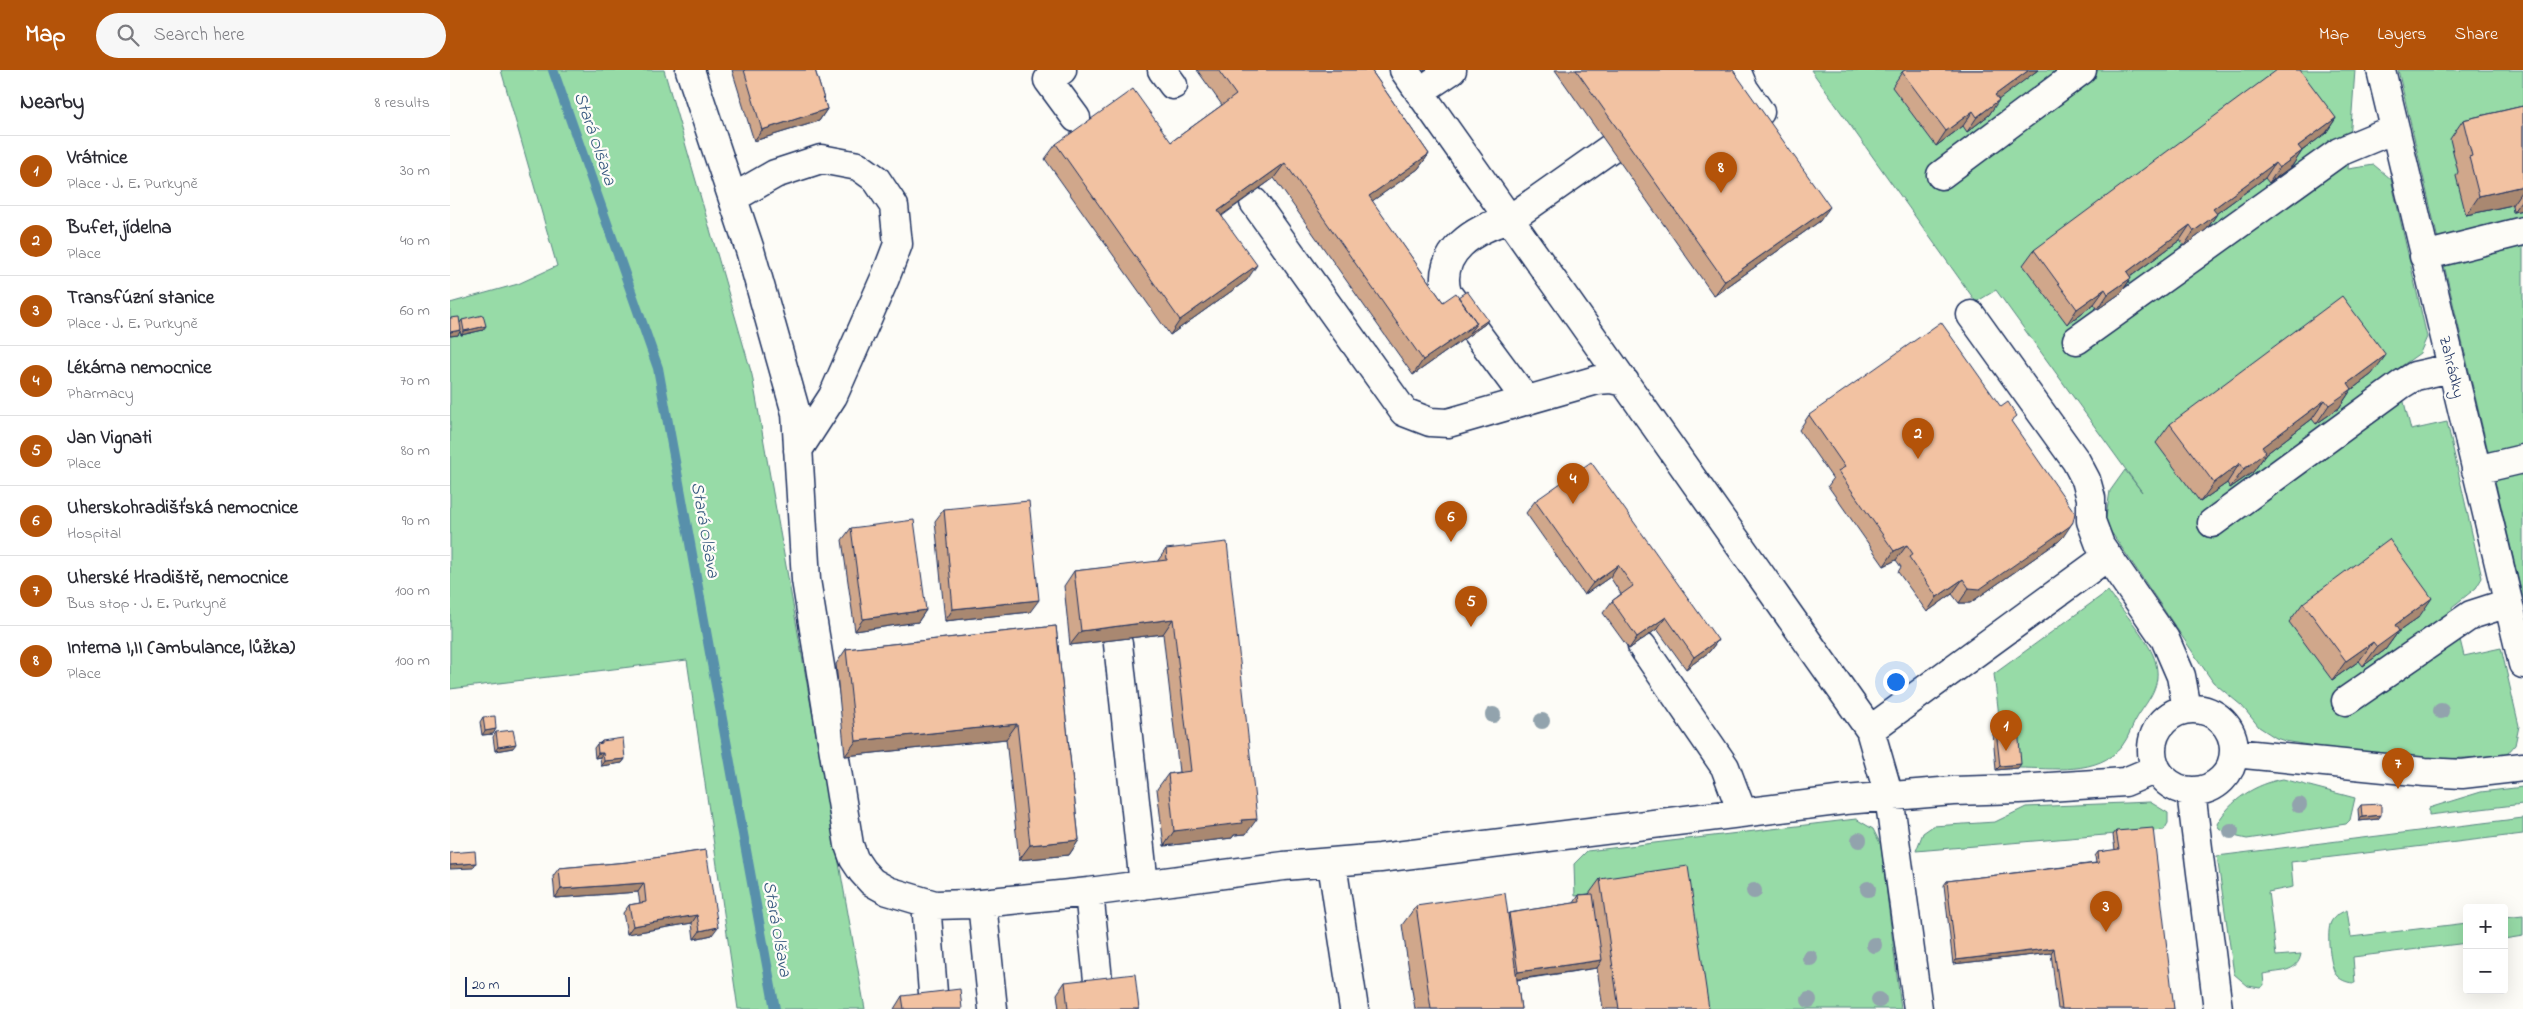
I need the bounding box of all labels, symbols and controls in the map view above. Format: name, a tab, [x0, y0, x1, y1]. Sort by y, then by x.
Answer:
search box	[96, 13, 446, 58]
text: Map	[25, 18, 66, 53]
icon: search	[114, 21, 142, 49]
text: Search here	[154, 22, 245, 49]
text: Map	[2319, 22, 2349, 48]
text: Layers	[2377, 22, 2427, 48]
text: Share	[2455, 22, 2498, 48]
text: Nearby	[20, 88, 84, 118]
water label: Stará Olšava	[566, 89, 622, 189]
text: 8 results	[374, 91, 430, 115]
text: Vrátnice	[67, 145, 128, 172]
pin: 8	[1705, 152, 1737, 193]
text: 1	[33, 159, 39, 183]
text: 30 m	[400, 159, 430, 183]
text: Place · J. E. Purkyně	[67, 172, 198, 196]
text: Bufet, jídelna	[67, 215, 172, 242]
text: 2	[32, 229, 40, 253]
text: 40 m	[400, 229, 430, 253]
text: Place	[67, 242, 101, 266]
text: Transfúzní stanice	[67, 285, 214, 312]
text: 3	[33, 299, 39, 323]
text: 60 m	[400, 299, 430, 323]
text: Place · J. E. Purkyně	[67, 312, 198, 336]
street label: Zahrádky	[2432, 333, 2470, 401]
text: Lékárna nemocnice	[67, 355, 211, 382]
text: 4	[33, 369, 39, 393]
text: 70 m	[400, 369, 430, 393]
text: Pharmacy	[67, 382, 134, 406]
pin: 2	[1902, 418, 1934, 459]
text: Jan Vignati	[67, 425, 152, 452]
text: 5	[31, 439, 41, 463]
text: 80 m	[401, 439, 430, 463]
text: Place	[67, 452, 101, 476]
pin: 4	[1557, 463, 1589, 504]
water label: Stará Olšava	[683, 480, 725, 580]
text: Uherskohradišťská nemocnice	[67, 495, 298, 522]
pin: 6	[1435, 501, 1467, 542]
text: 6	[32, 509, 40, 533]
text: 90 m	[402, 509, 430, 533]
text: Hospital	[67, 522, 121, 546]
text: Uherské Hradiště, nemocnice	[67, 565, 288, 592]
text: 7	[33, 579, 39, 603]
text: 100 m	[395, 579, 430, 603]
pin: 5	[1455, 586, 1487, 627]
text: Bus stop · J. E. Purkyně	[67, 592, 226, 616]
text: Interna I,II (ambulance, lůžka)	[67, 635, 295, 662]
text: 8	[33, 649, 39, 673]
text: 100 m	[395, 649, 430, 673]
text: Place	[67, 662, 101, 686]
your location	[1883, 669, 1909, 695]
pin: 1	[1990, 710, 2022, 751]
pin: 7	[2382, 748, 2414, 789]
water label: Stará Olšava	[755, 879, 797, 979]
pin: 3	[2090, 891, 2122, 932]
map controls	[2463, 904, 2508, 994]
button: +	[2463, 904, 2508, 949]
button: −	[2463, 949, 2508, 994]
scale bar	[465, 974, 570, 997]
text: 20 m	[472, 975, 499, 996]

